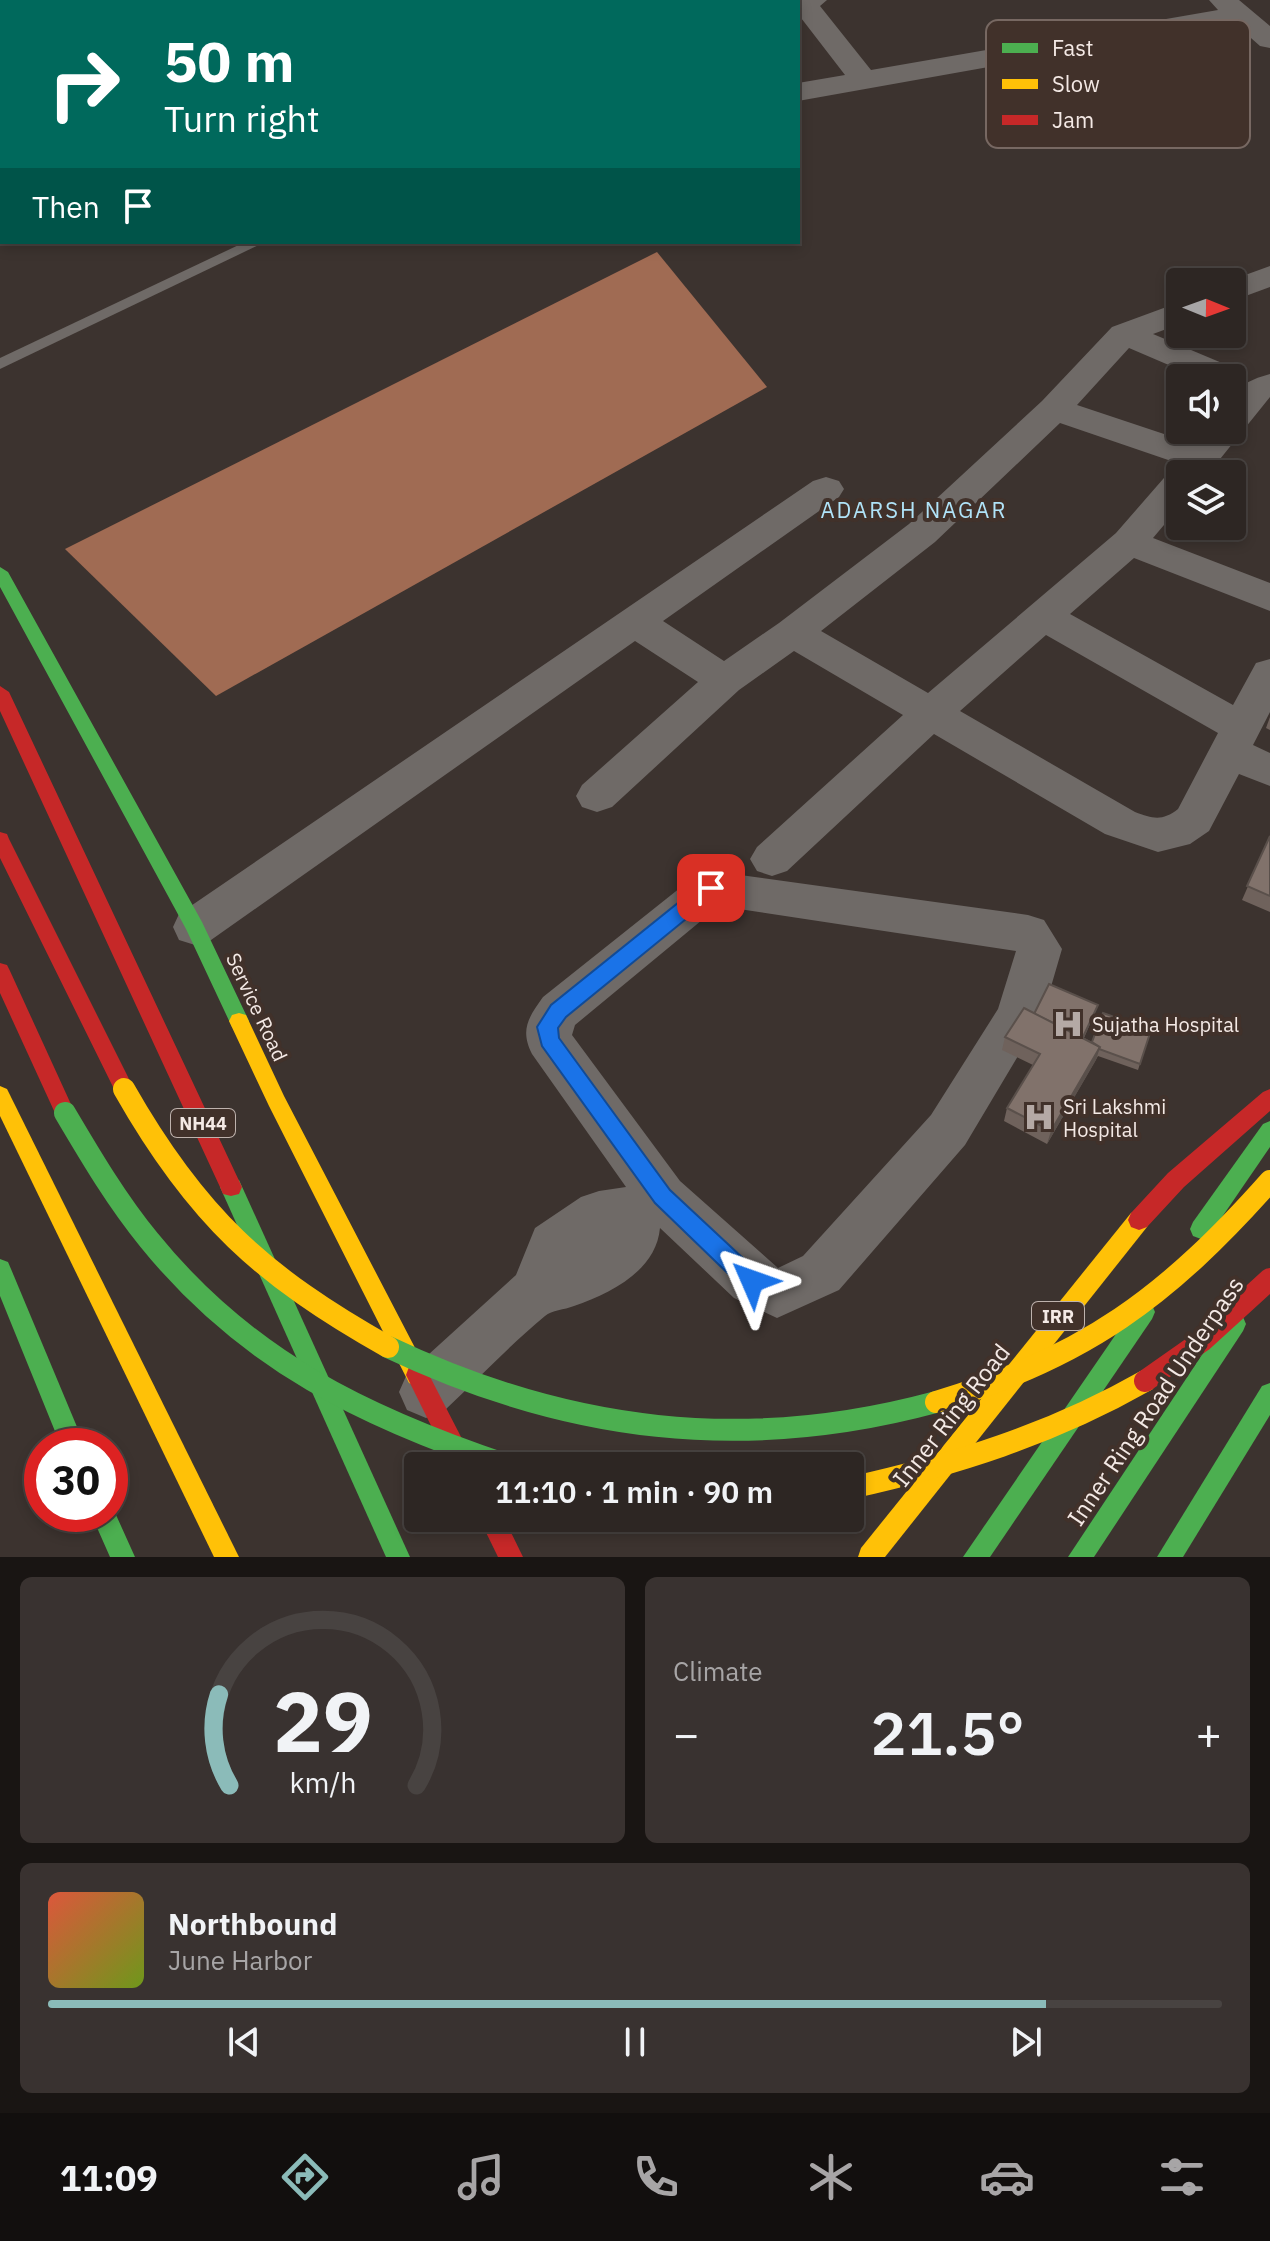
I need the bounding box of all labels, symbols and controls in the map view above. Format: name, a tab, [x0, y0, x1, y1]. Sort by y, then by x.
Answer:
legend	[986, 20, 1250, 148]
text: 50 m	[164, 25, 294, 97]
icon: right	[32, 32, 136, 136]
text: Fast	[1052, 33, 1093, 62]
text: Slow	[1052, 69, 1100, 98]
text: Turn right	[164, 95, 320, 142]
text: Jam	[1052, 105, 1094, 134]
icon: arrive	[116, 184, 160, 228]
text: Then	[32, 187, 100, 226]
north arrow	[1166, 268, 1246, 348]
map controls	[1166, 268, 1246, 540]
button: sound	[1166, 364, 1246, 444]
button: layers	[1166, 460, 1246, 540]
district label: ADARSH NAGAR	[820, 495, 1008, 524]
pin	[677, 854, 745, 922]
icon: arrive	[689, 866, 733, 910]
street label: Service Road	[220, 948, 294, 1066]
hospital icon: Sujatha Hospital	[1051, 1007, 1085, 1041]
place label: Sujatha Hospital	[1092, 1011, 1239, 1038]
place label: Sri Lakshmi Hospital	[1063, 1093, 1166, 1143]
hospital icon: Sri Lakshmi Hospital	[1022, 1100, 1056, 1134]
road number: NH44	[171, 1109, 235, 1137]
position arrow	[710, 1239, 794, 1323]
street label: Inner Ring Road Underpass	[1059, 1270, 1251, 1532]
road number: IRR	[1032, 1302, 1084, 1330]
street label: Inner Ring Road	[885, 1337, 1017, 1493]
speed limit sign: 30	[24, 1428, 128, 1532]
text: 11:10 · 1 min · 90 m	[495, 1472, 773, 1511]
text: Climate	[673, 1654, 763, 1688]
text: 29	[273, 1667, 372, 1775]
text: 21.5°	[870, 1693, 1025, 1772]
text: −	[673, 1705, 699, 1762]
text: +	[1196, 1705, 1222, 1762]
text: km/h	[289, 1764, 356, 1801]
text: Northbound	[168, 1904, 337, 1943]
text: June Harbor	[168, 1943, 312, 1977]
icon: previous	[222, 2020, 266, 2064]
icon: pause	[613, 2020, 657, 2064]
icon: next	[1004, 2020, 1048, 2064]
icon: directions	[277, 2149, 333, 2205]
icon: music	[453, 2149, 509, 2205]
icon: phone	[628, 2149, 684, 2205]
icon: climate	[803, 2149, 859, 2205]
icon: car	[979, 2149, 1035, 2205]
icon: filters	[1154, 2149, 1210, 2205]
text: 11:09	[60, 2154, 158, 2201]

